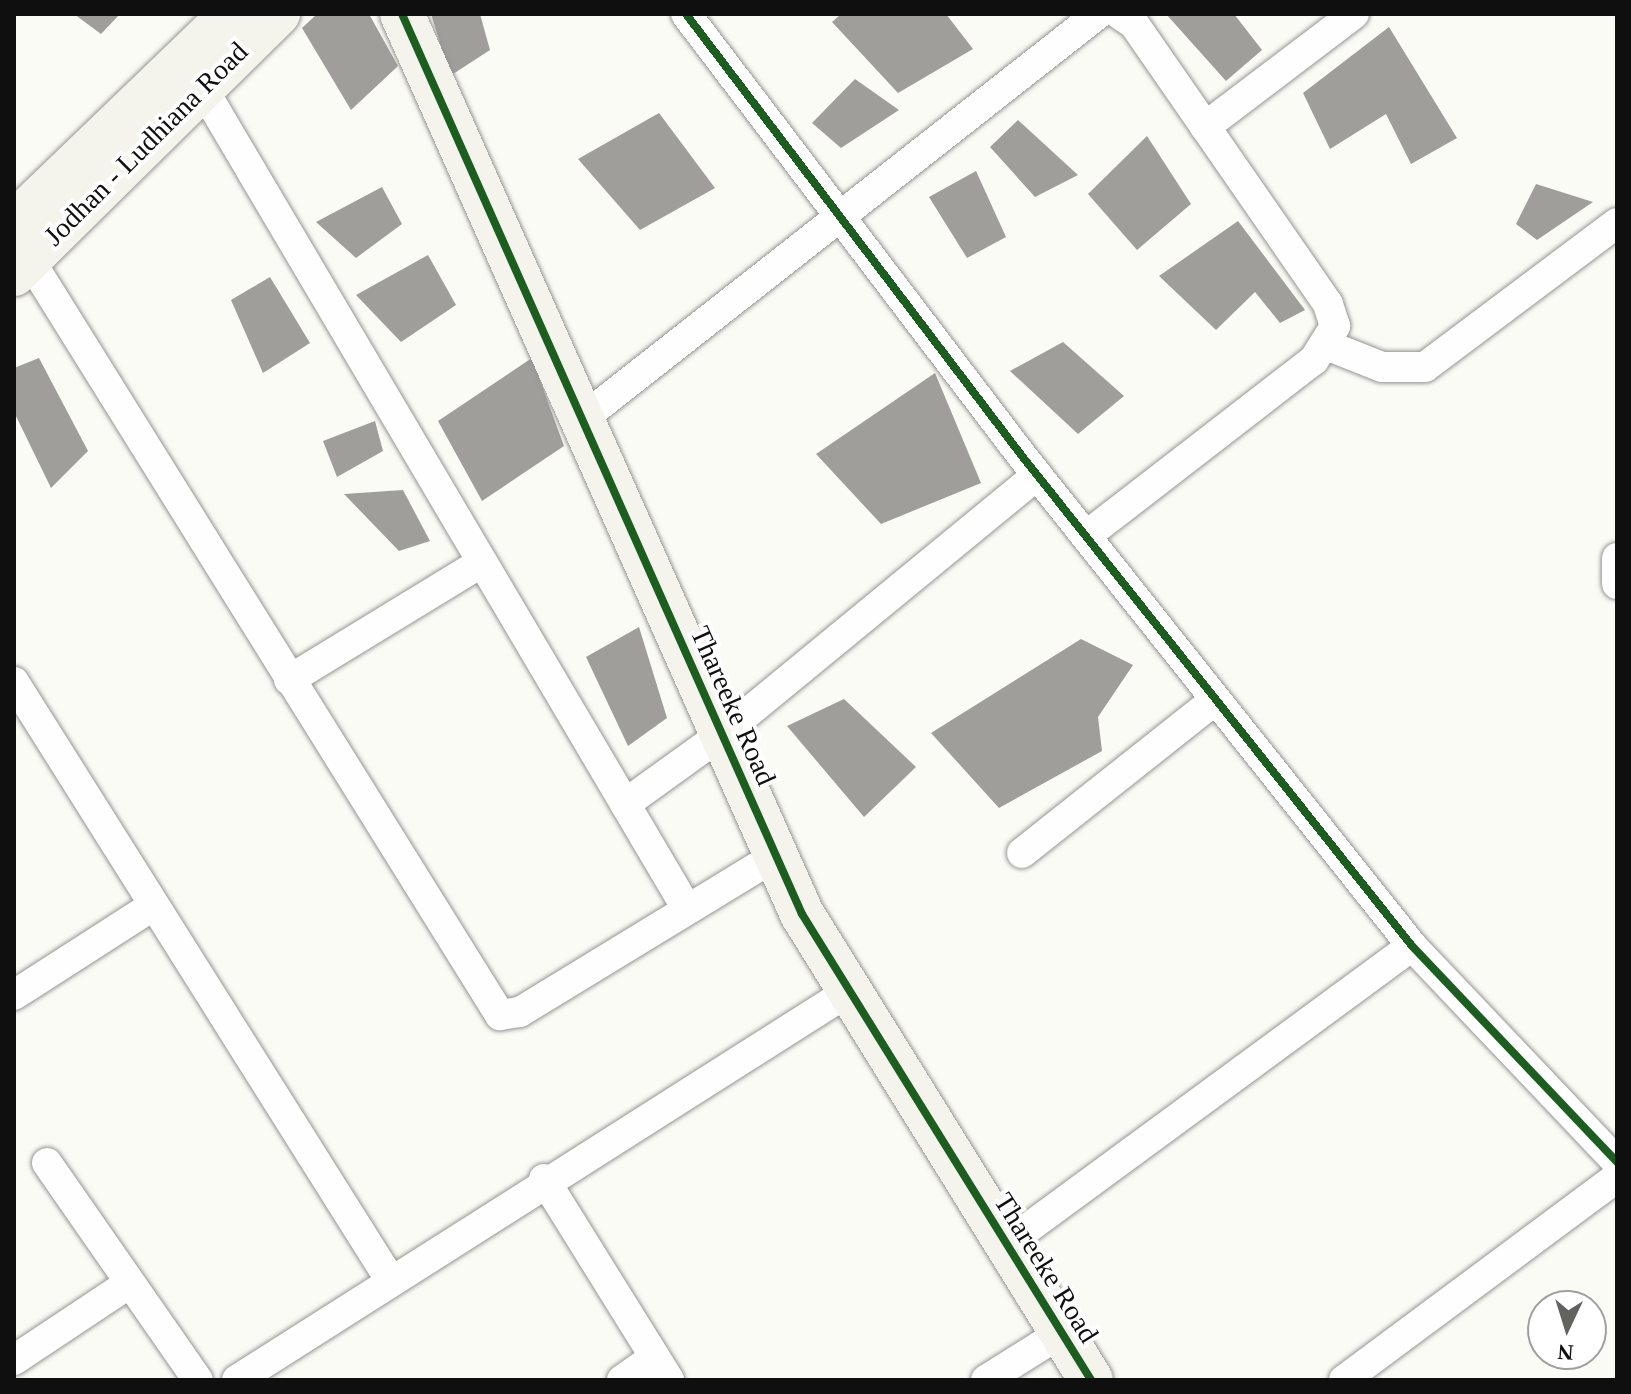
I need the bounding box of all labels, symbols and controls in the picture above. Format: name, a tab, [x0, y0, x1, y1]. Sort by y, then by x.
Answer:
street label: Jodhan - Ludhiana Road	[37, 35, 255, 253]
street label: Thareeke Road	[683, 621, 783, 791]
street label: Thareeke Road	[987, 1187, 1105, 1349]
north arrow	[1527, 1290, 1607, 1370]
text: N	[1557, 1339, 1574, 1365]

